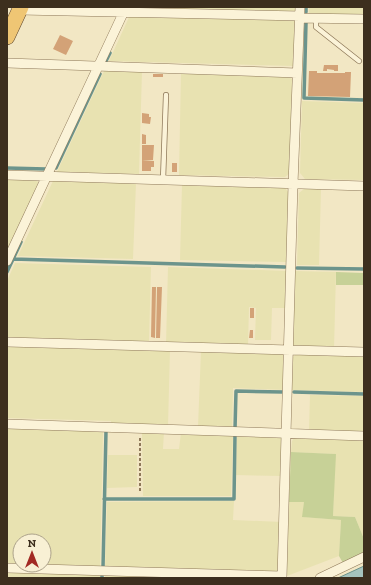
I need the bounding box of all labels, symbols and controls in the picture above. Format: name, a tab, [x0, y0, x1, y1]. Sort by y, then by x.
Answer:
north arrow	[12, 533, 52, 573]
text: N	[28, 537, 37, 550]

